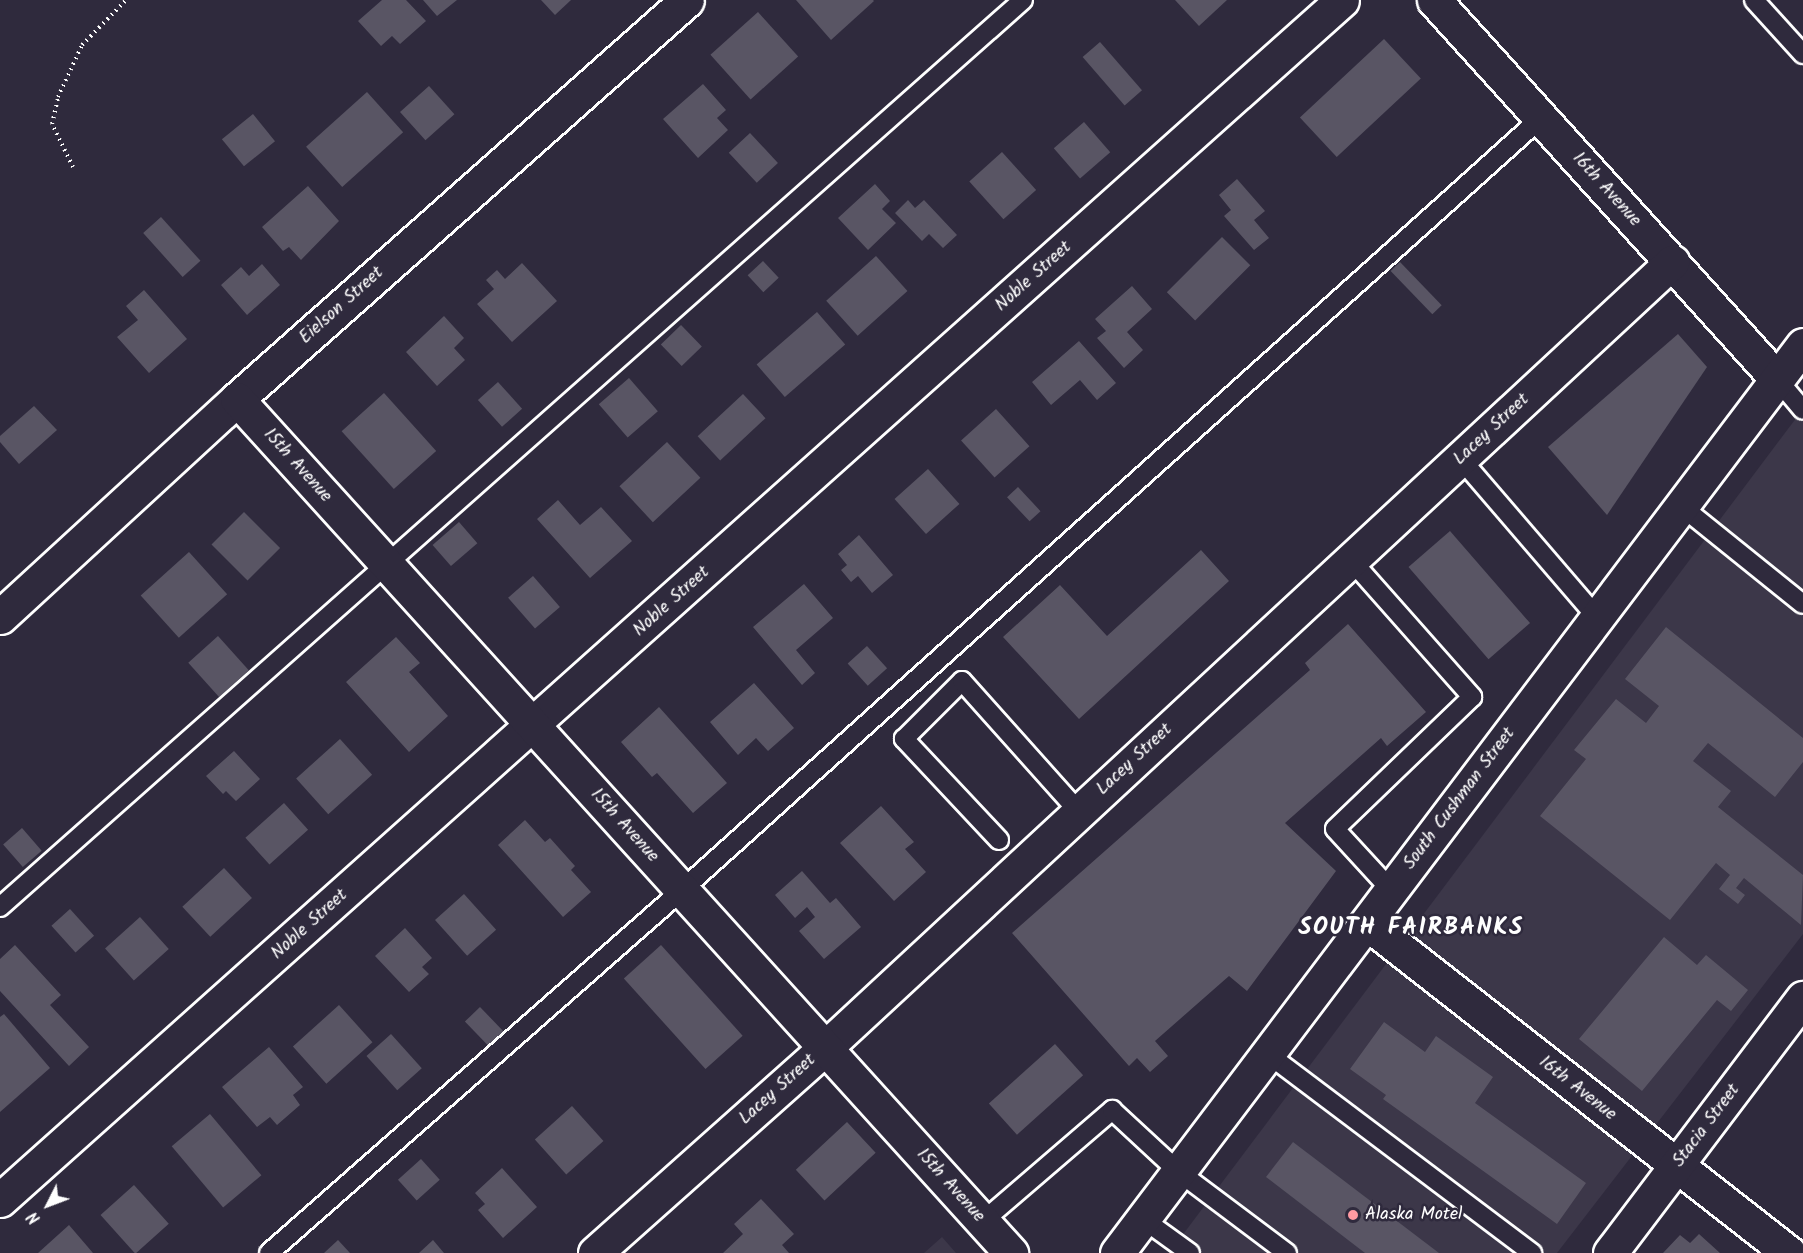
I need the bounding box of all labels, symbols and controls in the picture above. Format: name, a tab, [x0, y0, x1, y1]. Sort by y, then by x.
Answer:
street label: 16th Avenue	[1567, 148, 1645, 232]
street label: Noble Street	[991, 237, 1077, 317]
street label: Eielson Street	[296, 263, 388, 349]
street label: Lacey Street	[1450, 389, 1534, 471]
street label: 15th Avenue	[258, 425, 336, 507]
street label: Noble Street	[629, 562, 715, 642]
street label: Lacey Street	[1093, 719, 1177, 801]
street label: South Cushman Street	[1400, 724, 1520, 874]
street label: 15th Avenue	[585, 785, 663, 867]
street label: Noble Street	[267, 885, 353, 965]
district label: SOUTH FAIRBANKS	[1298, 914, 1524, 942]
street label: Lacey Street	[735, 1050, 821, 1130]
street label: 16th Avenue	[1534, 1052, 1620, 1126]
street label: Stacia Street	[1669, 1080, 1745, 1172]
street label: 15th Avenue	[911, 1145, 989, 1227]
north arrow	[18, 1175, 78, 1235]
place label: Alaska Motel	[1365, 1204, 1462, 1226]
text: N	[22, 1205, 47, 1230]
marker: Alaska Motel	[1346, 1208, 1360, 1222]

